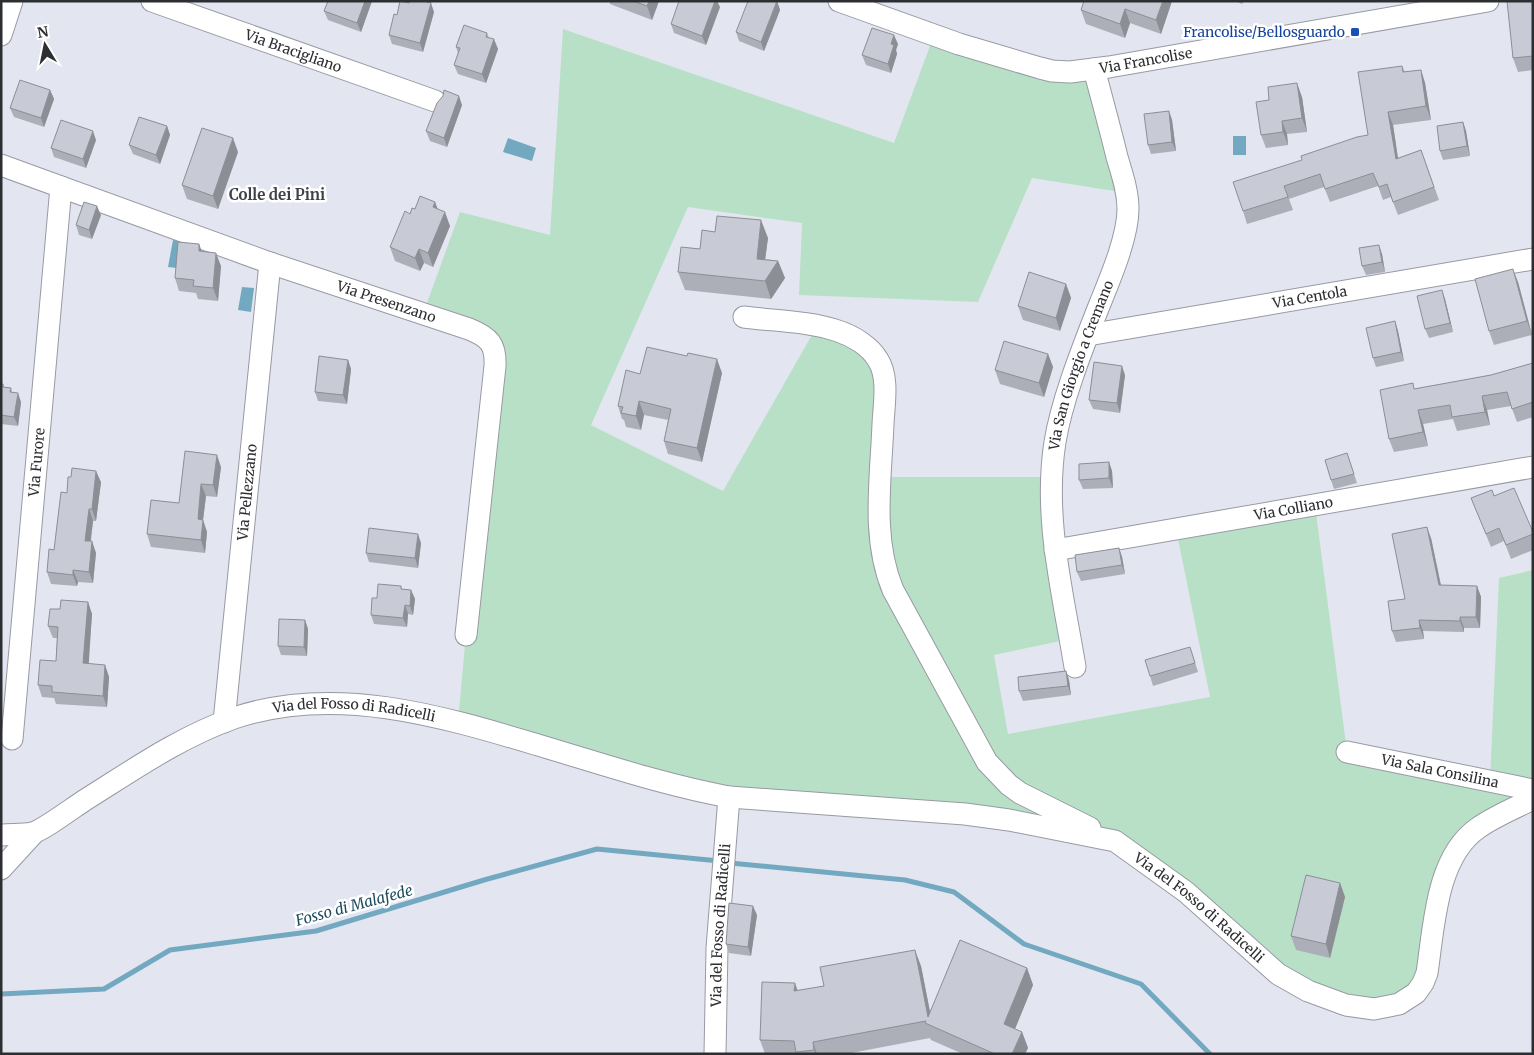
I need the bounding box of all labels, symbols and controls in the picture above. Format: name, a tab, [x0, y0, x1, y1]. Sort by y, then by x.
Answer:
north arrow	[20, 20, 70, 70]
text: N	[36, 22, 50, 42]
place label: Francolise/Bellosguardo	[1183, 23, 1345, 41]
street label: Via Bracigliano	[242, 25, 344, 76]
marker: Francolise/Bellosguardo	[1349, 26, 1361, 38]
street label: Via Francolise	[1097, 44, 1194, 77]
district label: Colle dei Pini	[229, 185, 325, 204]
street label: Via Presenzano	[334, 277, 438, 326]
street label: Via San Giorgio a Cremano	[1045, 278, 1117, 452]
street label: Via Centola	[1270, 282, 1349, 312]
street label: Via Furore	[24, 427, 49, 498]
street label: Via Pellezzano	[233, 443, 261, 542]
street label: Via Colliano	[1252, 493, 1334, 524]
street label: Via del Fosso di Radicelli	[270, 694, 438, 726]
street label: Via Sala Consilina	[1379, 750, 1501, 792]
street label: Via del Fosso di Radicelli	[707, 842, 734, 1008]
street label: Via del Fosso di Radicelli	[1130, 848, 1268, 967]
water label: Fosso di Malafede	[292, 880, 415, 930]

